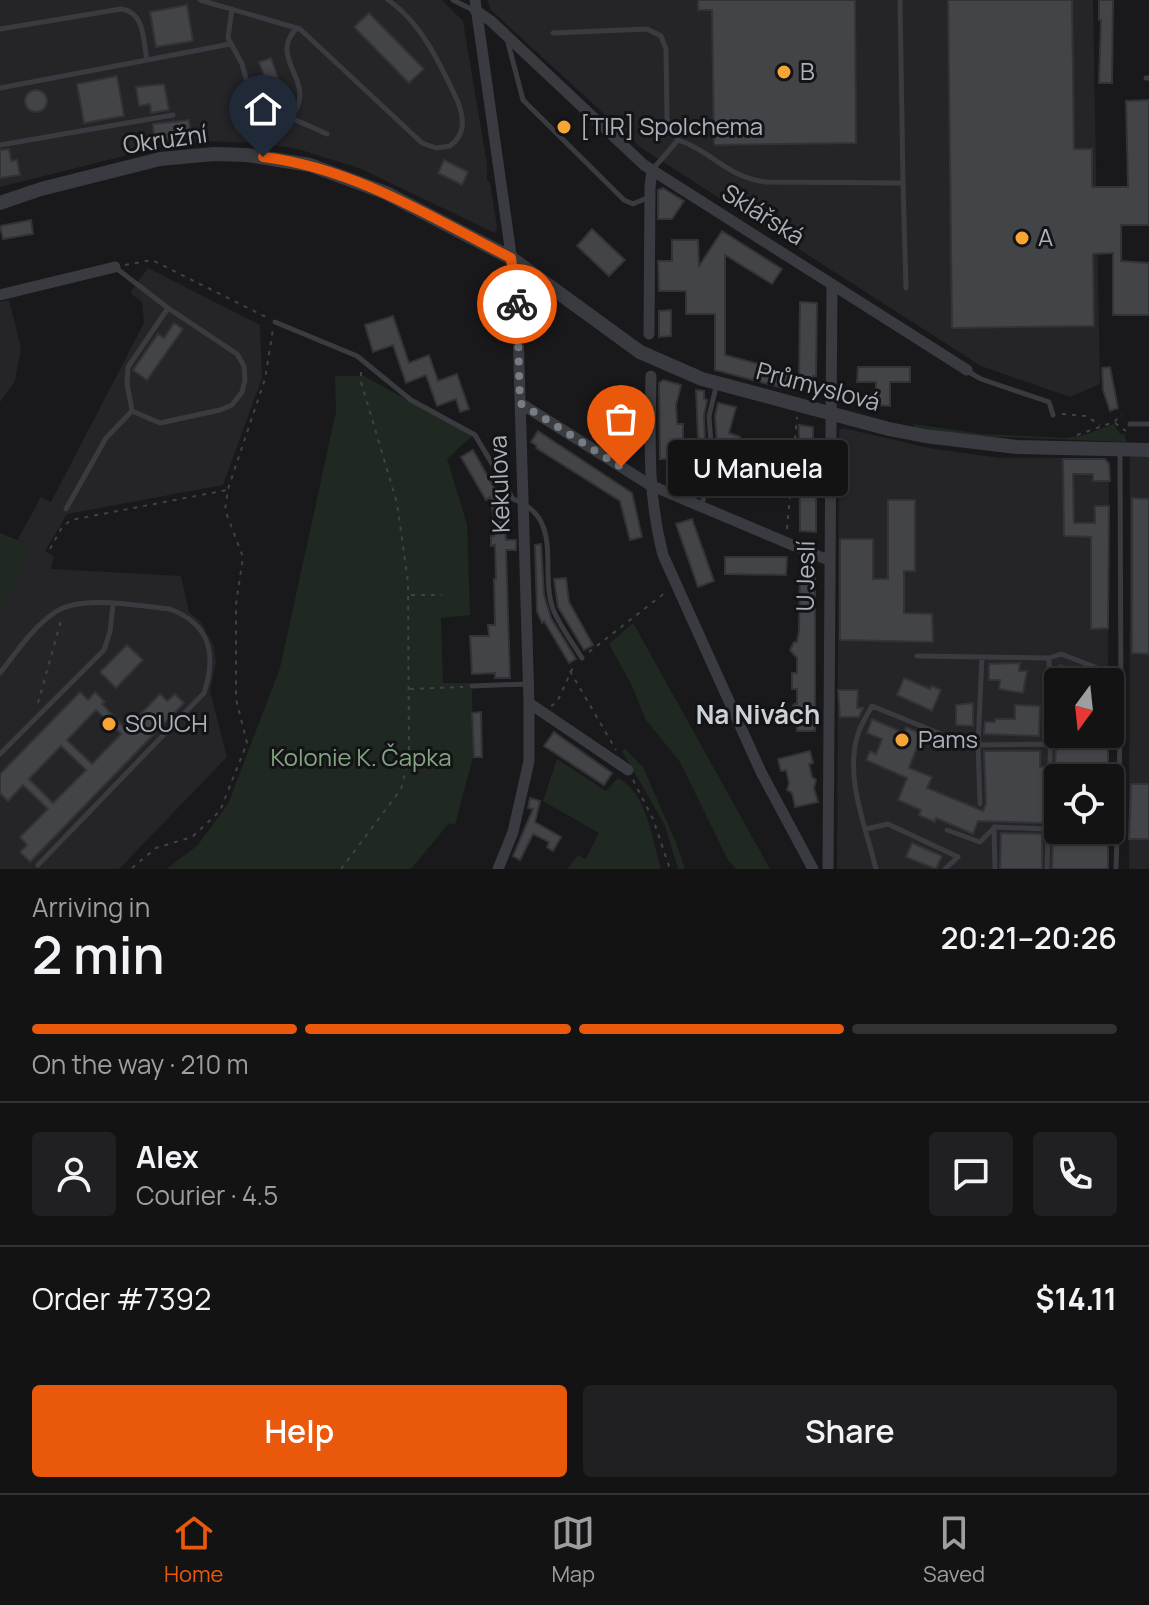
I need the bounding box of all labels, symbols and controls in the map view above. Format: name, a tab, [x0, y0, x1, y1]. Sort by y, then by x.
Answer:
place label: B	[800, 54, 815, 87]
marker: B	[775, 63, 793, 81]
pin	[229, 75, 297, 157]
icon: home	[241, 87, 285, 131]
place label: [TIR] Spolchema	[580, 109, 763, 142]
street label: Okružní	[121, 116, 209, 161]
marker: [TIR] Spolchema	[555, 118, 573, 136]
street label: Sklářská	[716, 175, 811, 252]
place label: A	[1038, 220, 1053, 253]
marker: A	[1013, 229, 1031, 247]
courier	[477, 264, 557, 344]
icon: bike	[495, 282, 539, 326]
street label: Průmyslová	[753, 353, 884, 418]
pin	[587, 385, 655, 467]
icon: bag	[599, 397, 643, 441]
street label: Kekulova	[480, 435, 517, 533]
callout: U Manuela	[669, 439, 849, 495]
text: U Manuela	[693, 450, 823, 486]
street label: U Jeslí	[787, 540, 822, 612]
north arrow	[1044, 668, 1124, 748]
map controls	[1044, 668, 1124, 844]
district label: Na Nivách	[696, 696, 820, 732]
place label: SOUCH	[125, 706, 208, 739]
marker: SOUCH	[100, 715, 118, 733]
place label: Pams	[918, 722, 978, 755]
marker: Pams	[893, 731, 911, 749]
park label: Kolonie K. Čapka	[270, 740, 452, 773]
button: locate	[1044, 764, 1124, 844]
text: Arriving in	[32, 889, 150, 925]
text: 20:21–20:26	[941, 917, 1117, 958]
text: 2 min	[32, 919, 165, 990]
text: On the way · 210 m	[32, 1046, 249, 1082]
button: person	[32, 1132, 116, 1216]
button: chat	[929, 1132, 1013, 1216]
button: phone	[1033, 1132, 1117, 1216]
text: Alex	[136, 1136, 199, 1177]
text: Courier · 4.5	[136, 1177, 278, 1213]
text: Order #7392	[32, 1278, 211, 1319]
text: $14.11	[1036, 1278, 1117, 1319]
button: Help	[32, 1385, 567, 1477]
button: Share	[583, 1385, 1117, 1477]
tab: Home	[164, 1511, 223, 1589]
tab: Map	[551, 1511, 595, 1589]
tab: Saved	[923, 1511, 985, 1589]

